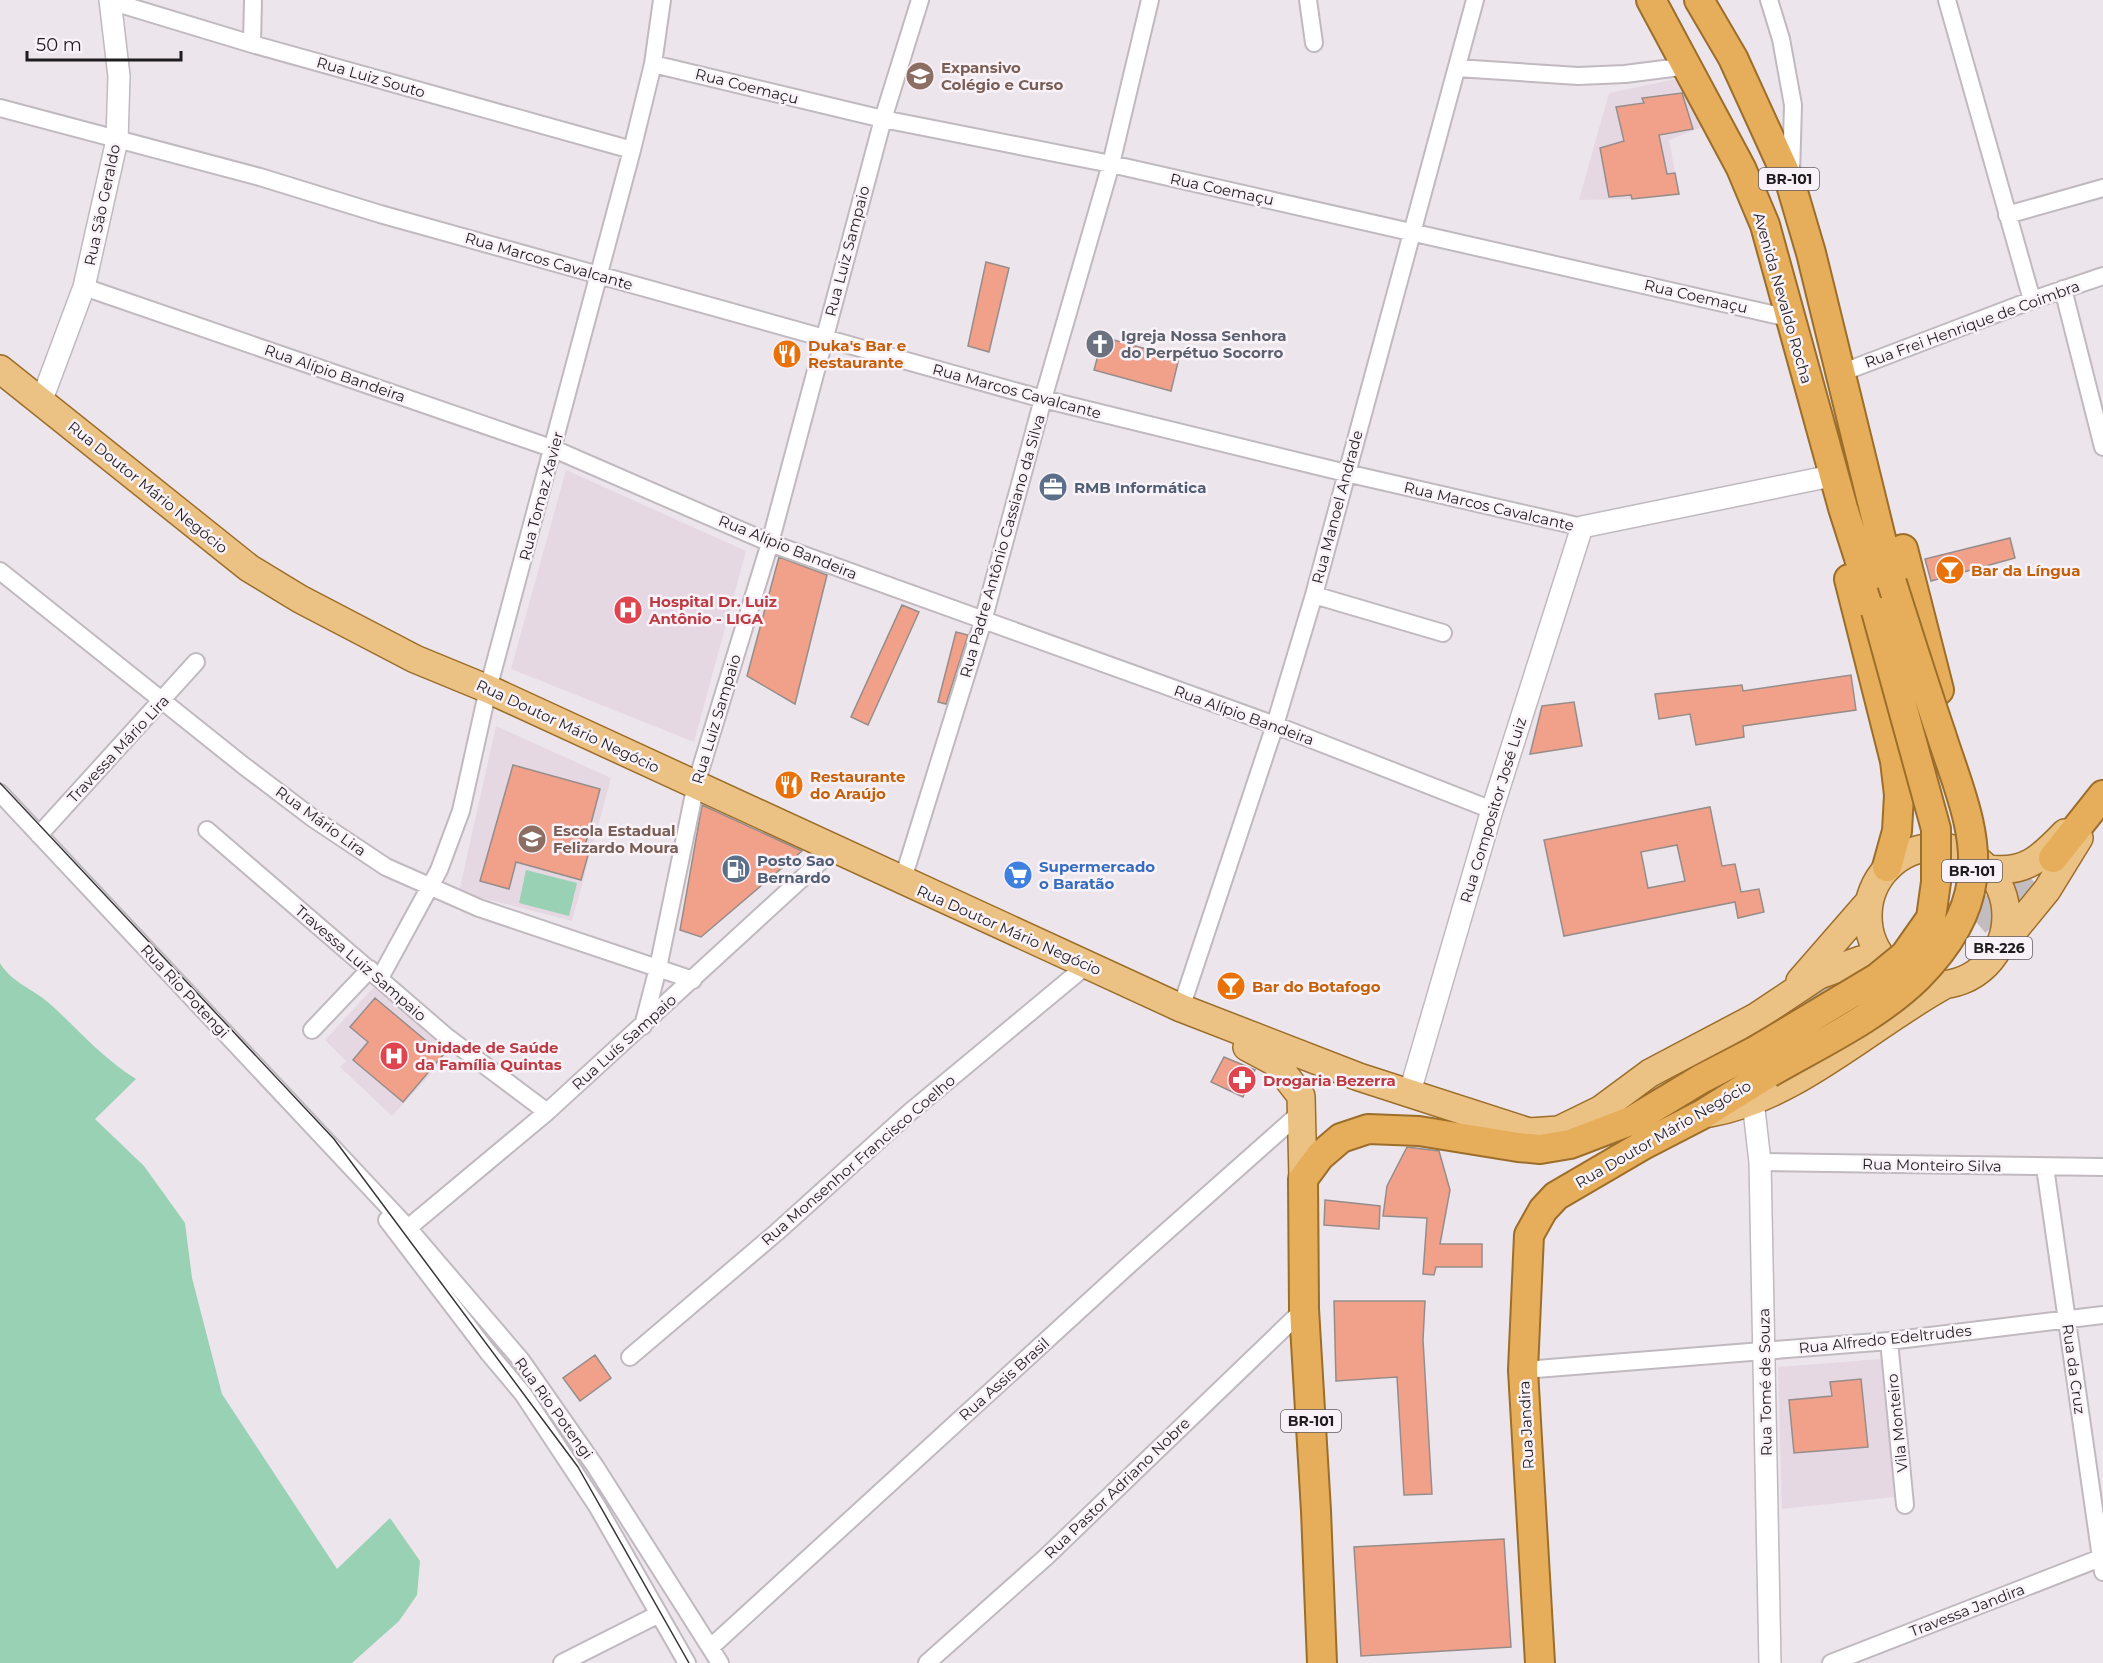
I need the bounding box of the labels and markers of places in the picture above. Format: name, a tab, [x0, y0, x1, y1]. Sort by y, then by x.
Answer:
place label: Expansivo Colégio e Curso	[941, 58, 1064, 94]
school or university icon: Expansivo Colégio e Curso	[904, 60, 936, 92]
place label: Igreja Nossa Senhora do Perpétuo Socorro	[1121, 326, 1286, 362]
church icon: Igreja Nossa Senhora do Perpétuo Socorro	[1084, 328, 1116, 360]
place label: Duka's Bar e Restaurante	[808, 336, 906, 372]
restaurant icon: Duka's Bar e Restaurante	[771, 338, 803, 370]
office icon: RMB Informática	[1037, 471, 1069, 503]
place label: RMB Informática	[1074, 478, 1206, 497]
bar icon: Bar da Língua	[1934, 554, 1966, 586]
place label: Bar da Língua	[1971, 561, 2080, 580]
place label: Hospital Dr. Luiz Antônio - LIGA	[648, 592, 777, 628]
hospital icon: Hospital Dr. Luiz Antônio - LIGA	[612, 594, 644, 626]
place label: Restaurante do Araújo	[810, 767, 906, 803]
restaurant icon: Restaurante do Araújo	[773, 769, 805, 801]
place label: Escola Estadual Felizardo Moura	[553, 821, 679, 857]
school or university icon: Escola Estadual Felizardo Moura	[516, 823, 548, 855]
place label: Posto Sao Bernardo	[757, 851, 835, 887]
fuel station icon: Posto Sao Bernardo	[720, 853, 752, 885]
place label: Supermercado o Baratão	[1039, 857, 1155, 893]
supermarket icon: Supermercado o Baratão	[1002, 859, 1034, 891]
bar icon: Bar do Botafogo	[1215, 970, 1247, 1002]
place label: Bar do Botafogo	[1252, 977, 1381, 996]
place label: Unidade de Saúde da Família Quintas	[415, 1038, 562, 1074]
hospital icon: Unidade de Saúde da Família Quintas	[378, 1040, 410, 1072]
pharmacy icon: Drogaria Bezerra	[1226, 1064, 1258, 1096]
place label: Drogaria Bezerra	[1263, 1071, 1396, 1090]

